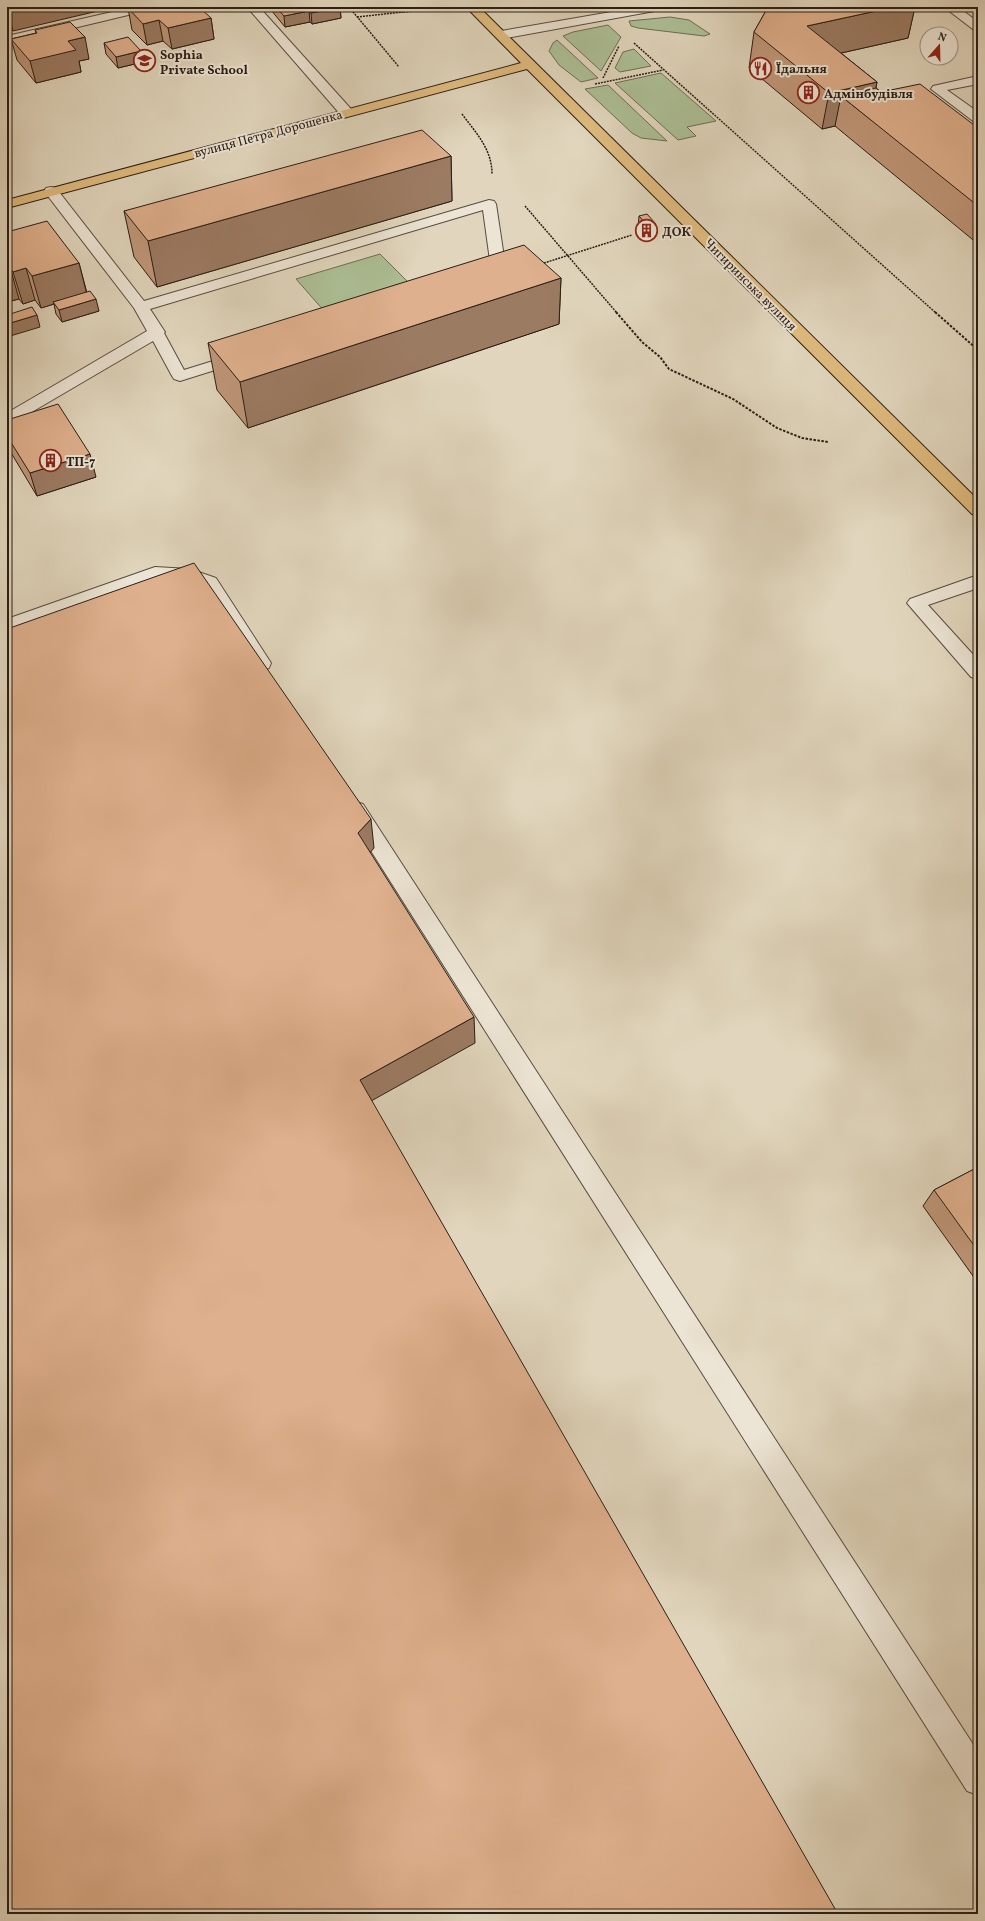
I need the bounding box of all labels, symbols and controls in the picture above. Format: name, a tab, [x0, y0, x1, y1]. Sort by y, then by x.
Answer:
north arrow	[919, 26, 959, 66]
text: N	[936, 30, 948, 46]
place label: Sophia Private School	[160, 47, 248, 80]
school or university icon: Sophia Private School	[132, 48, 158, 74]
restaurant icon: Їдальня	[747, 55, 773, 81]
place label: Їдальня	[776, 61, 827, 79]
building icon: Адмінбудівля	[796, 80, 822, 106]
place label: Адмінбудівля	[824, 86, 913, 104]
street label: вулиця Петра Дорошенка	[192, 106, 345, 163]
building icon: ДОК	[633, 218, 659, 244]
place label: ДОК	[662, 224, 692, 242]
street label: Чигиринська вулиця	[699, 235, 800, 336]
building icon: ТП-7	[38, 448, 64, 474]
place label: ТП-7	[66, 454, 95, 472]

